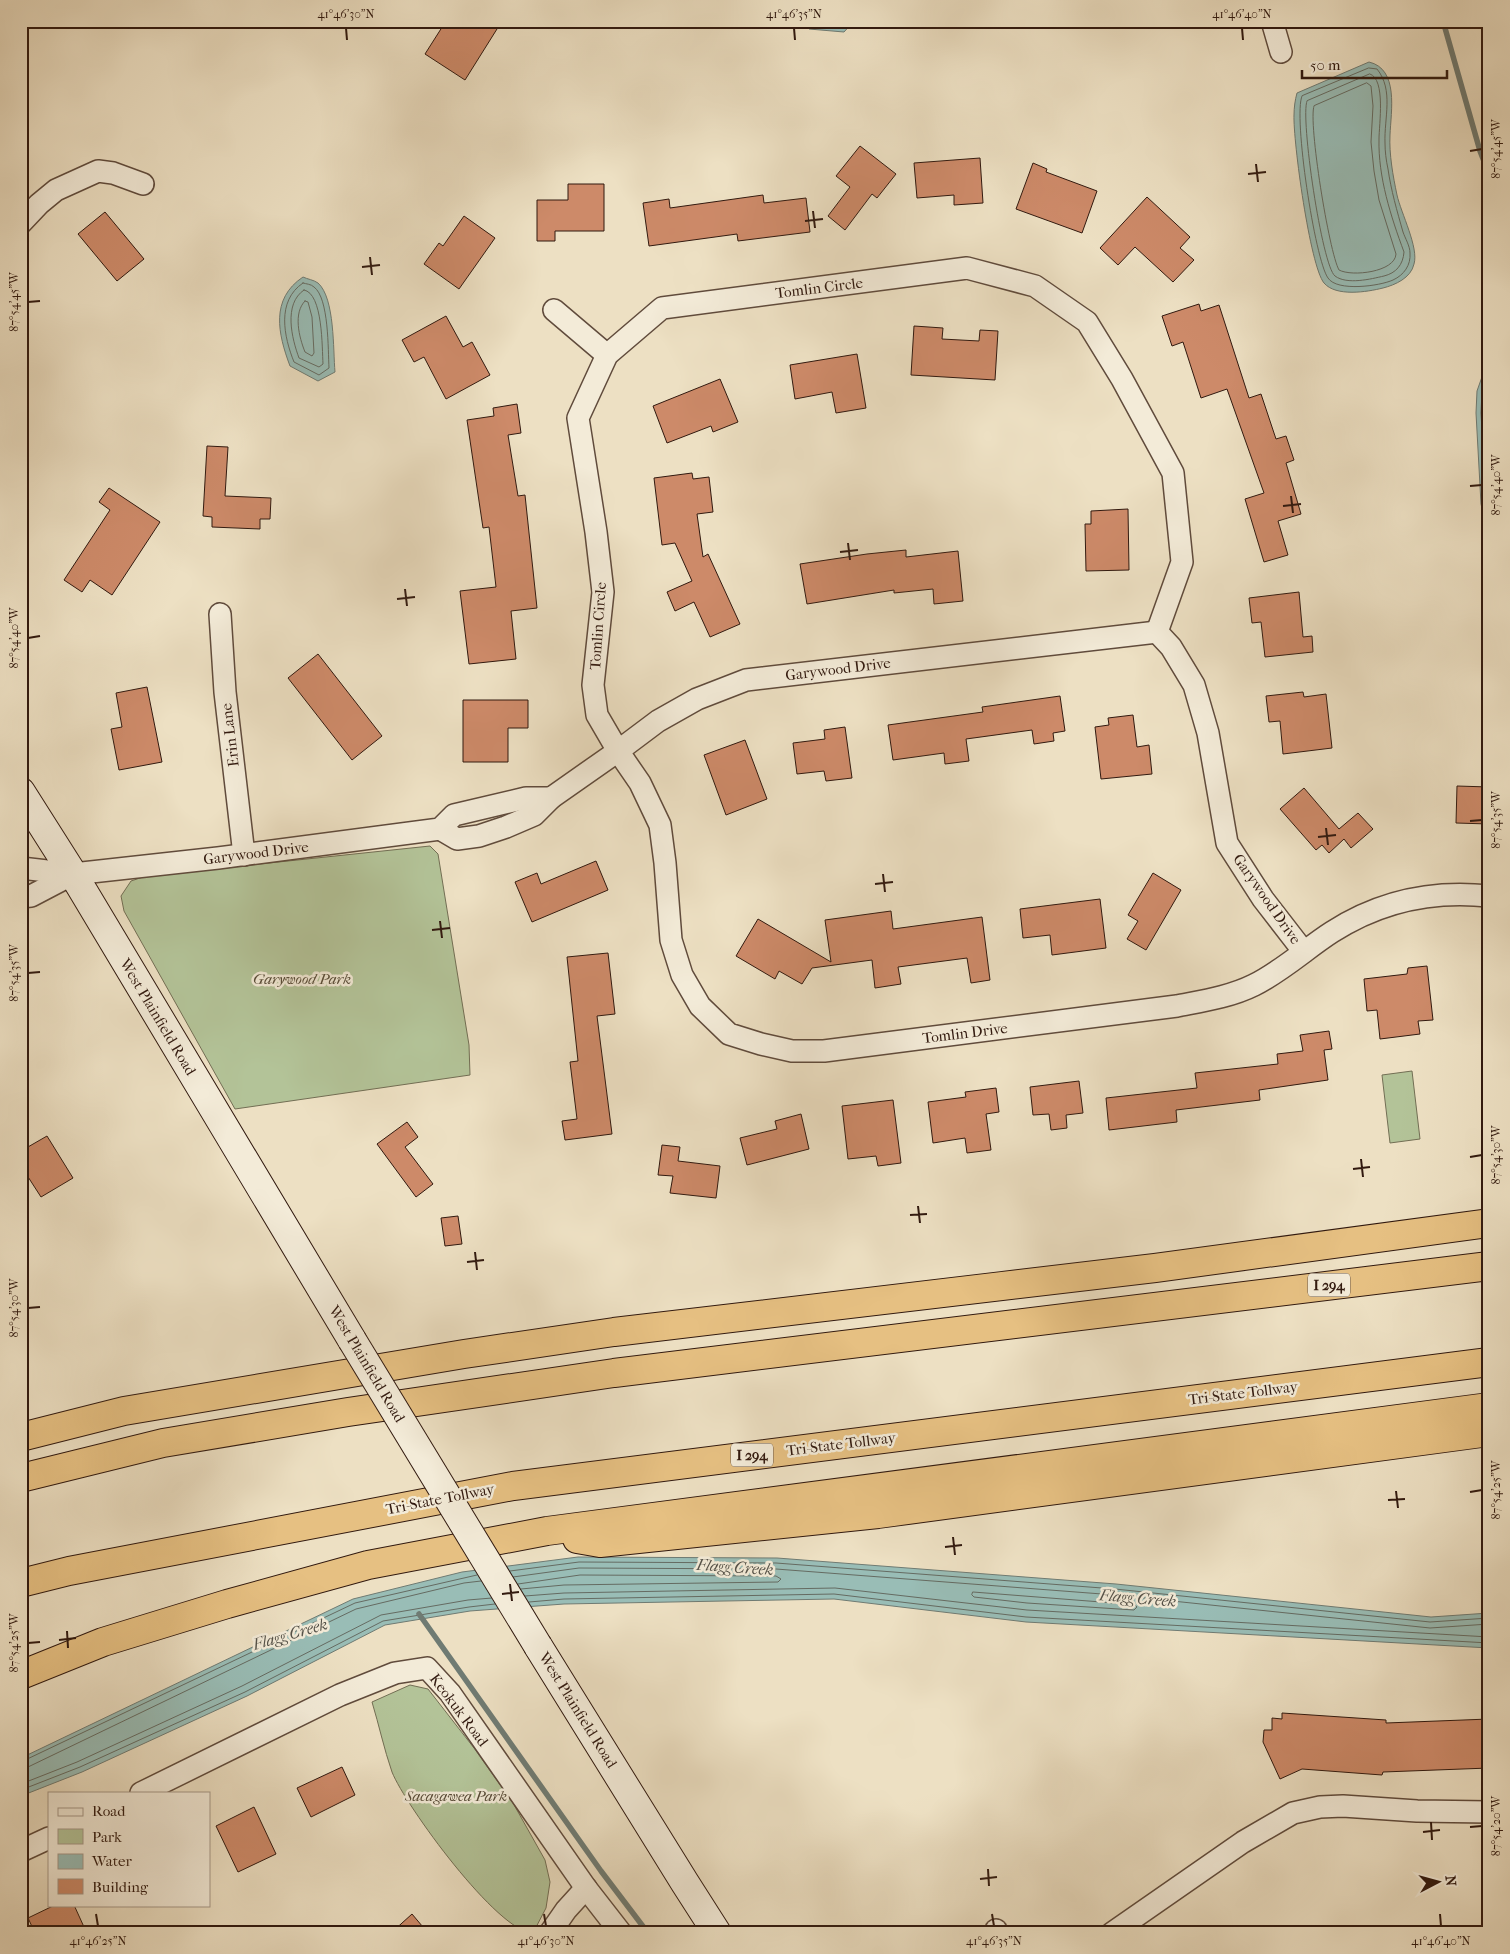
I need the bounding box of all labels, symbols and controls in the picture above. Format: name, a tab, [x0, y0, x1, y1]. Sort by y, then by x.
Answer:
text: 41°46'30"N	[317, 7, 375, 21]
text: 41°46'35"N	[766, 7, 822, 21]
text: 41°46'40"N	[1212, 7, 1272, 21]
scale bar	[1302, 48, 1448, 80]
text: 50 m	[1310, 56, 1341, 74]
text: 87°54'45"W	[1489, 118, 1503, 179]
text: 87°54'45"W	[7, 271, 21, 332]
street label: Tomlin Circle	[774, 274, 864, 302]
text: 87°54'40"W	[1489, 453, 1503, 516]
street label: Tomlin Circle	[586, 581, 610, 671]
text: 87°54'40"W	[7, 606, 21, 669]
street label: Garywood Drive	[784, 654, 892, 684]
street label: Erin Lane	[217, 702, 243, 768]
text: 87°54'35"W	[1489, 790, 1503, 849]
street label: Garywood Drive	[202, 838, 310, 868]
street label: Garywood Drive	[1229, 850, 1305, 948]
text: 87°54'35"W	[7, 943, 21, 1002]
street label: West Plainfield Road	[116, 954, 200, 1079]
park label: Garywood Park	[253, 970, 351, 988]
street label: Tomlin Drive	[921, 1019, 1009, 1047]
text: 87°54'30"W	[1489, 1124, 1503, 1185]
road number: I 294	[1308, 1274, 1350, 1296]
text: 87°54'30"W	[7, 1277, 21, 1338]
street label: West Plainfield Road	[325, 1301, 409, 1426]
street label: Tri-State Tollway	[1187, 1377, 1300, 1409]
street label: Tri-State Tollway	[785, 1428, 898, 1460]
road number: I 294	[731, 1444, 773, 1466]
text: 87°54'25"W	[1489, 1459, 1503, 1519]
street label: Tri-State Tollway	[384, 1479, 497, 1518]
water label: Flagg Creek	[695, 1555, 774, 1579]
water label: Flagg Creek	[1098, 1585, 1177, 1611]
text: 87°54'25"W	[7, 1612, 21, 1672]
water label: Flagg Creek	[249, 1614, 330, 1654]
street label: West Plainfield Road	[535, 1648, 621, 1772]
street label: Keokuk Road	[426, 1670, 493, 1750]
park label: Sacagawea Park	[404, 1787, 507, 1805]
legend	[48, 1792, 210, 1906]
text: 87°54'20"W	[1489, 1795, 1503, 1856]
text: Road	[92, 1802, 126, 1820]
text: Park	[92, 1828, 122, 1846]
text: Water	[91, 1852, 132, 1870]
north arrow	[1412, 1856, 1462, 1906]
text: N	[1441, 1875, 1459, 1887]
text: Building	[92, 1878, 149, 1896]
text: 41°46'25"N	[69, 1934, 127, 1948]
text: 41°46'30"N	[517, 1934, 575, 1948]
text: 41°46'35"N	[966, 1934, 1022, 1948]
text: 41°46'40"N	[1411, 1934, 1471, 1948]

